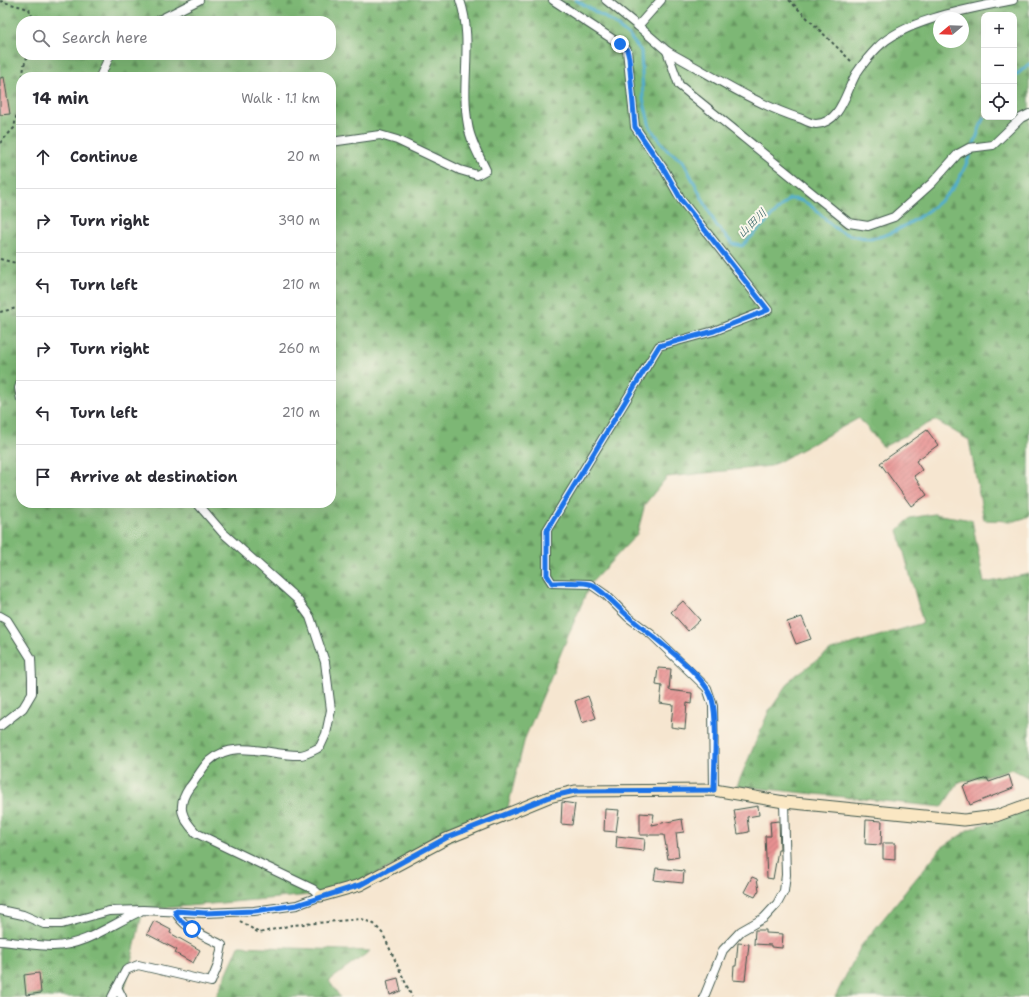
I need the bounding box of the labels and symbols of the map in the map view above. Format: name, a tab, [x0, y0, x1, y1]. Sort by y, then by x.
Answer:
north arrow	[933, 12, 969, 48]
route end	[611, 35, 629, 53]
water label: 山田川	[733, 205, 771, 241]
route start	[183, 920, 201, 938]

